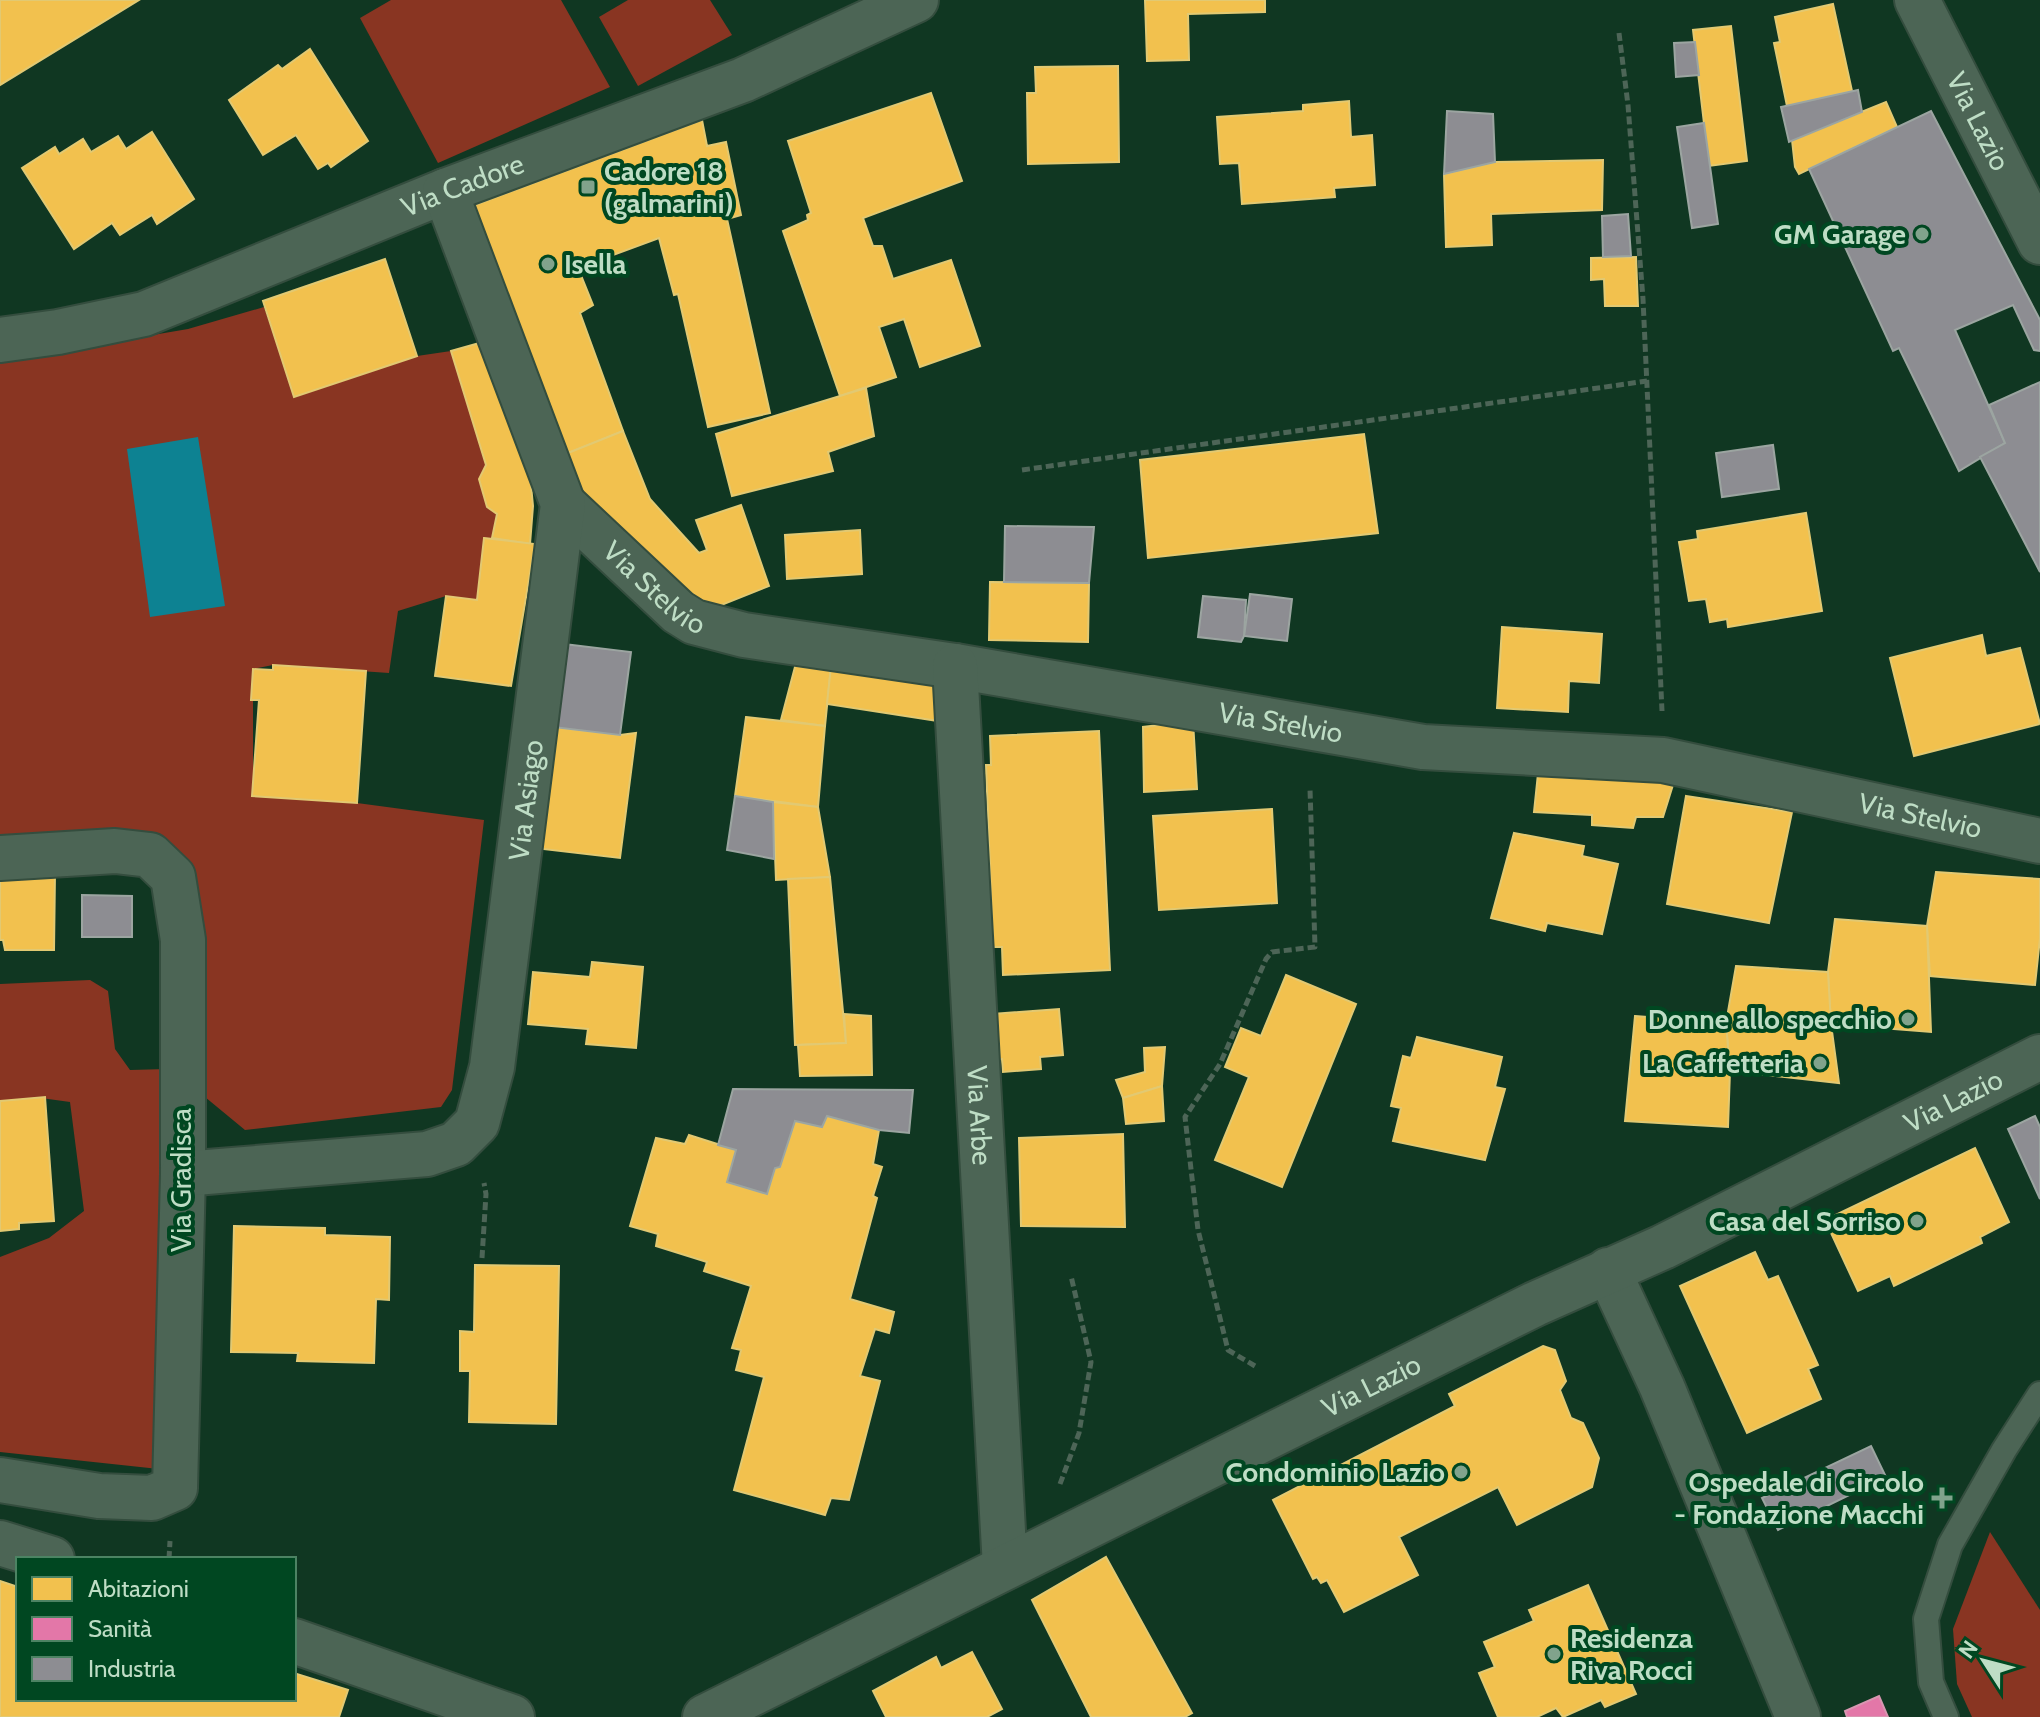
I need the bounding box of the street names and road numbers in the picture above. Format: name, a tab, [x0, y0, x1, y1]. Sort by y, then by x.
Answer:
street label: Via Lazio	[1939, 66, 2018, 176]
street label: Via Cadore	[396, 146, 528, 224]
street label: Via Stelvio	[596, 534, 708, 641]
street label: Via Stelvio	[1216, 695, 1345, 750]
street label: Via Asiago	[501, 738, 550, 863]
street label: Via Stelvio	[1856, 786, 1985, 845]
street label: Via Lazio	[1898, 1062, 2008, 1140]
street label: Via Arbe	[960, 1064, 1000, 1166]
street label: Via Gradisca	[164, 1107, 198, 1252]
street label: Via Lazio	[1316, 1347, 1426, 1424]

